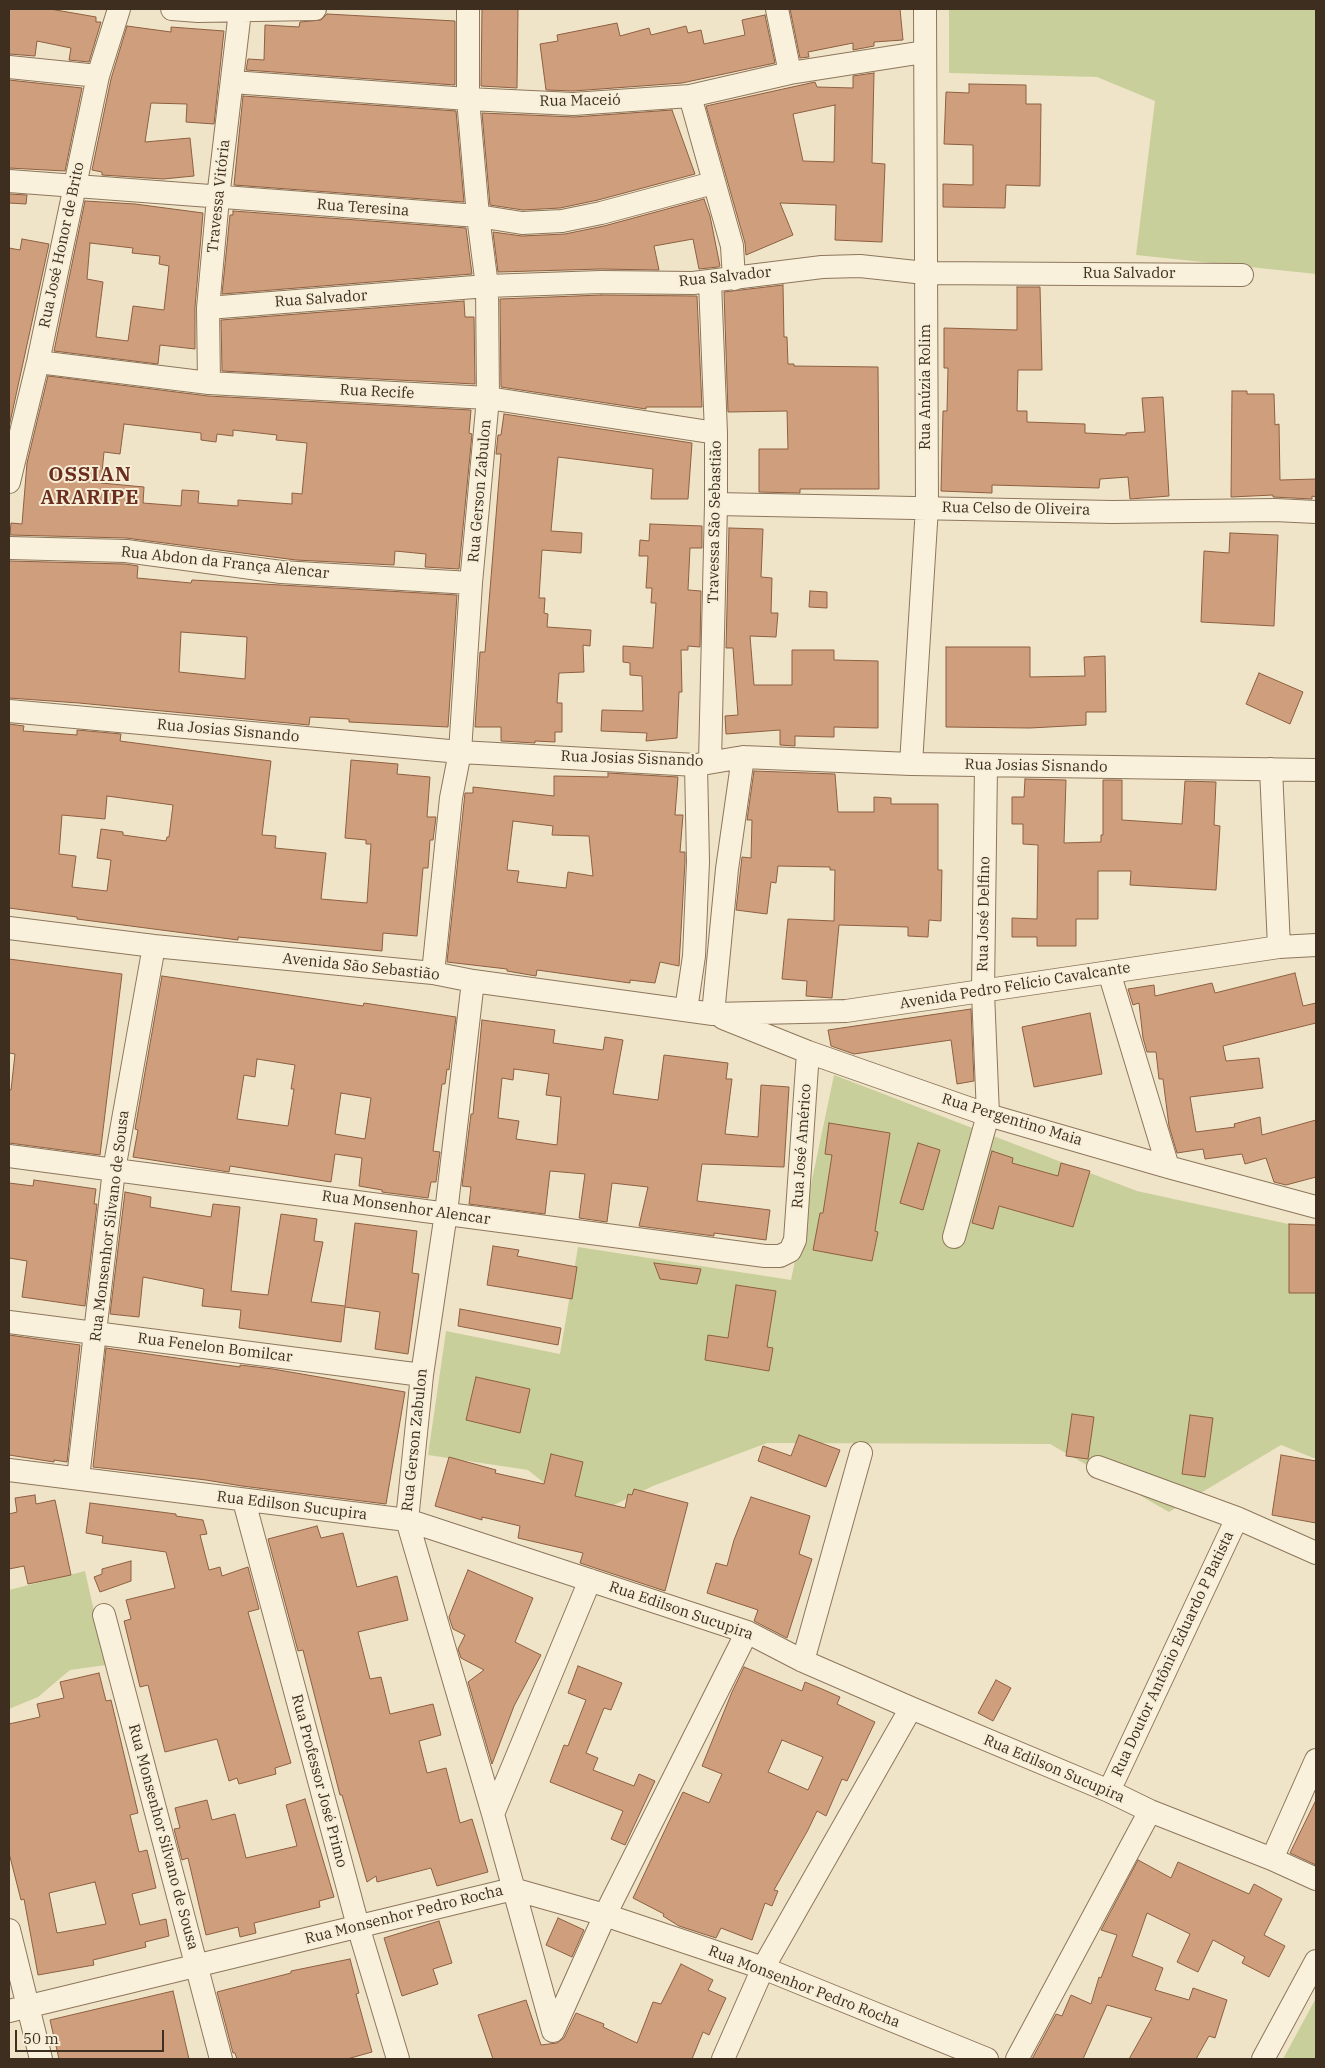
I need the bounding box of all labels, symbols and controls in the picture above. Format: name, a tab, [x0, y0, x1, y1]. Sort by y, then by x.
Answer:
street label: Rua Maceió	[539, 91, 621, 111]
street label: Travessa Vitória	[204, 138, 234, 254]
street label: Rua José Honor de Brito	[36, 160, 88, 330]
street label: Rua Teresina	[316, 196, 410, 220]
street label: Rua Salvador	[678, 263, 772, 291]
street label: Rua Salvador	[1083, 265, 1175, 283]
street label: Rua Salvador	[274, 287, 368, 311]
street label: Rua Anúzia Rolim	[917, 324, 935, 450]
street label: Rua Recife	[339, 381, 415, 403]
street label: Rua Gerson Zabulon	[465, 419, 495, 563]
street label: Travessa São Sebastião	[705, 440, 725, 604]
district label: OSSIAN ARARIPE	[40, 463, 140, 510]
street label: Rua Celso de Oliveira	[942, 499, 1090, 519]
street label: Rua Abdon da França Alencar	[120, 543, 330, 583]
street label: Rua Josias Sisnando	[156, 716, 300, 746]
street label: Rua Josias Sisnando	[560, 748, 704, 770]
street label: Rua Josias Sisnando	[964, 756, 1108, 776]
street label: Rua José Delfino	[974, 856, 994, 972]
street label: Avenida São Sebastião	[282, 950, 440, 984]
street label: Avenida Pedro Felício Cavalcante	[898, 959, 1132, 1013]
street label: Rua José Américo	[789, 1083, 815, 1209]
street label: Rua Pergentino Maia	[939, 1090, 1085, 1150]
street label: Rua Monsenhor Silvano de Sousa	[87, 1109, 133, 1343]
street label: Rua Monsenhor Alencar	[321, 1187, 491, 1229]
street label: Rua Fenelon Bomilcar	[136, 1330, 294, 1366]
street label: Rua Gerson Zabulon	[399, 1368, 431, 1512]
street label: Rua Edilson Sucupira	[216, 1488, 368, 1524]
street label: Rua Doutor Antônio Eduardo P Batista	[1108, 1529, 1238, 1779]
street label: Rua Edilson Sucupira	[606, 1578, 756, 1644]
street label: Rua Professor José Primo	[287, 1692, 351, 1870]
street label: Rua Monsenhor Silvano de Sousa	[124, 1722, 202, 1952]
street label: Rua Edilson Sucupira	[981, 1731, 1127, 1807]
street label: Rua Monsenhor Pedro Rocha	[303, 1882, 505, 1948]
street label: Rua Monsenhor Pedro Rocha	[706, 1942, 902, 2032]
scale bar	[18, 2020, 166, 2052]
text: 50 m	[23, 2029, 59, 2048]

